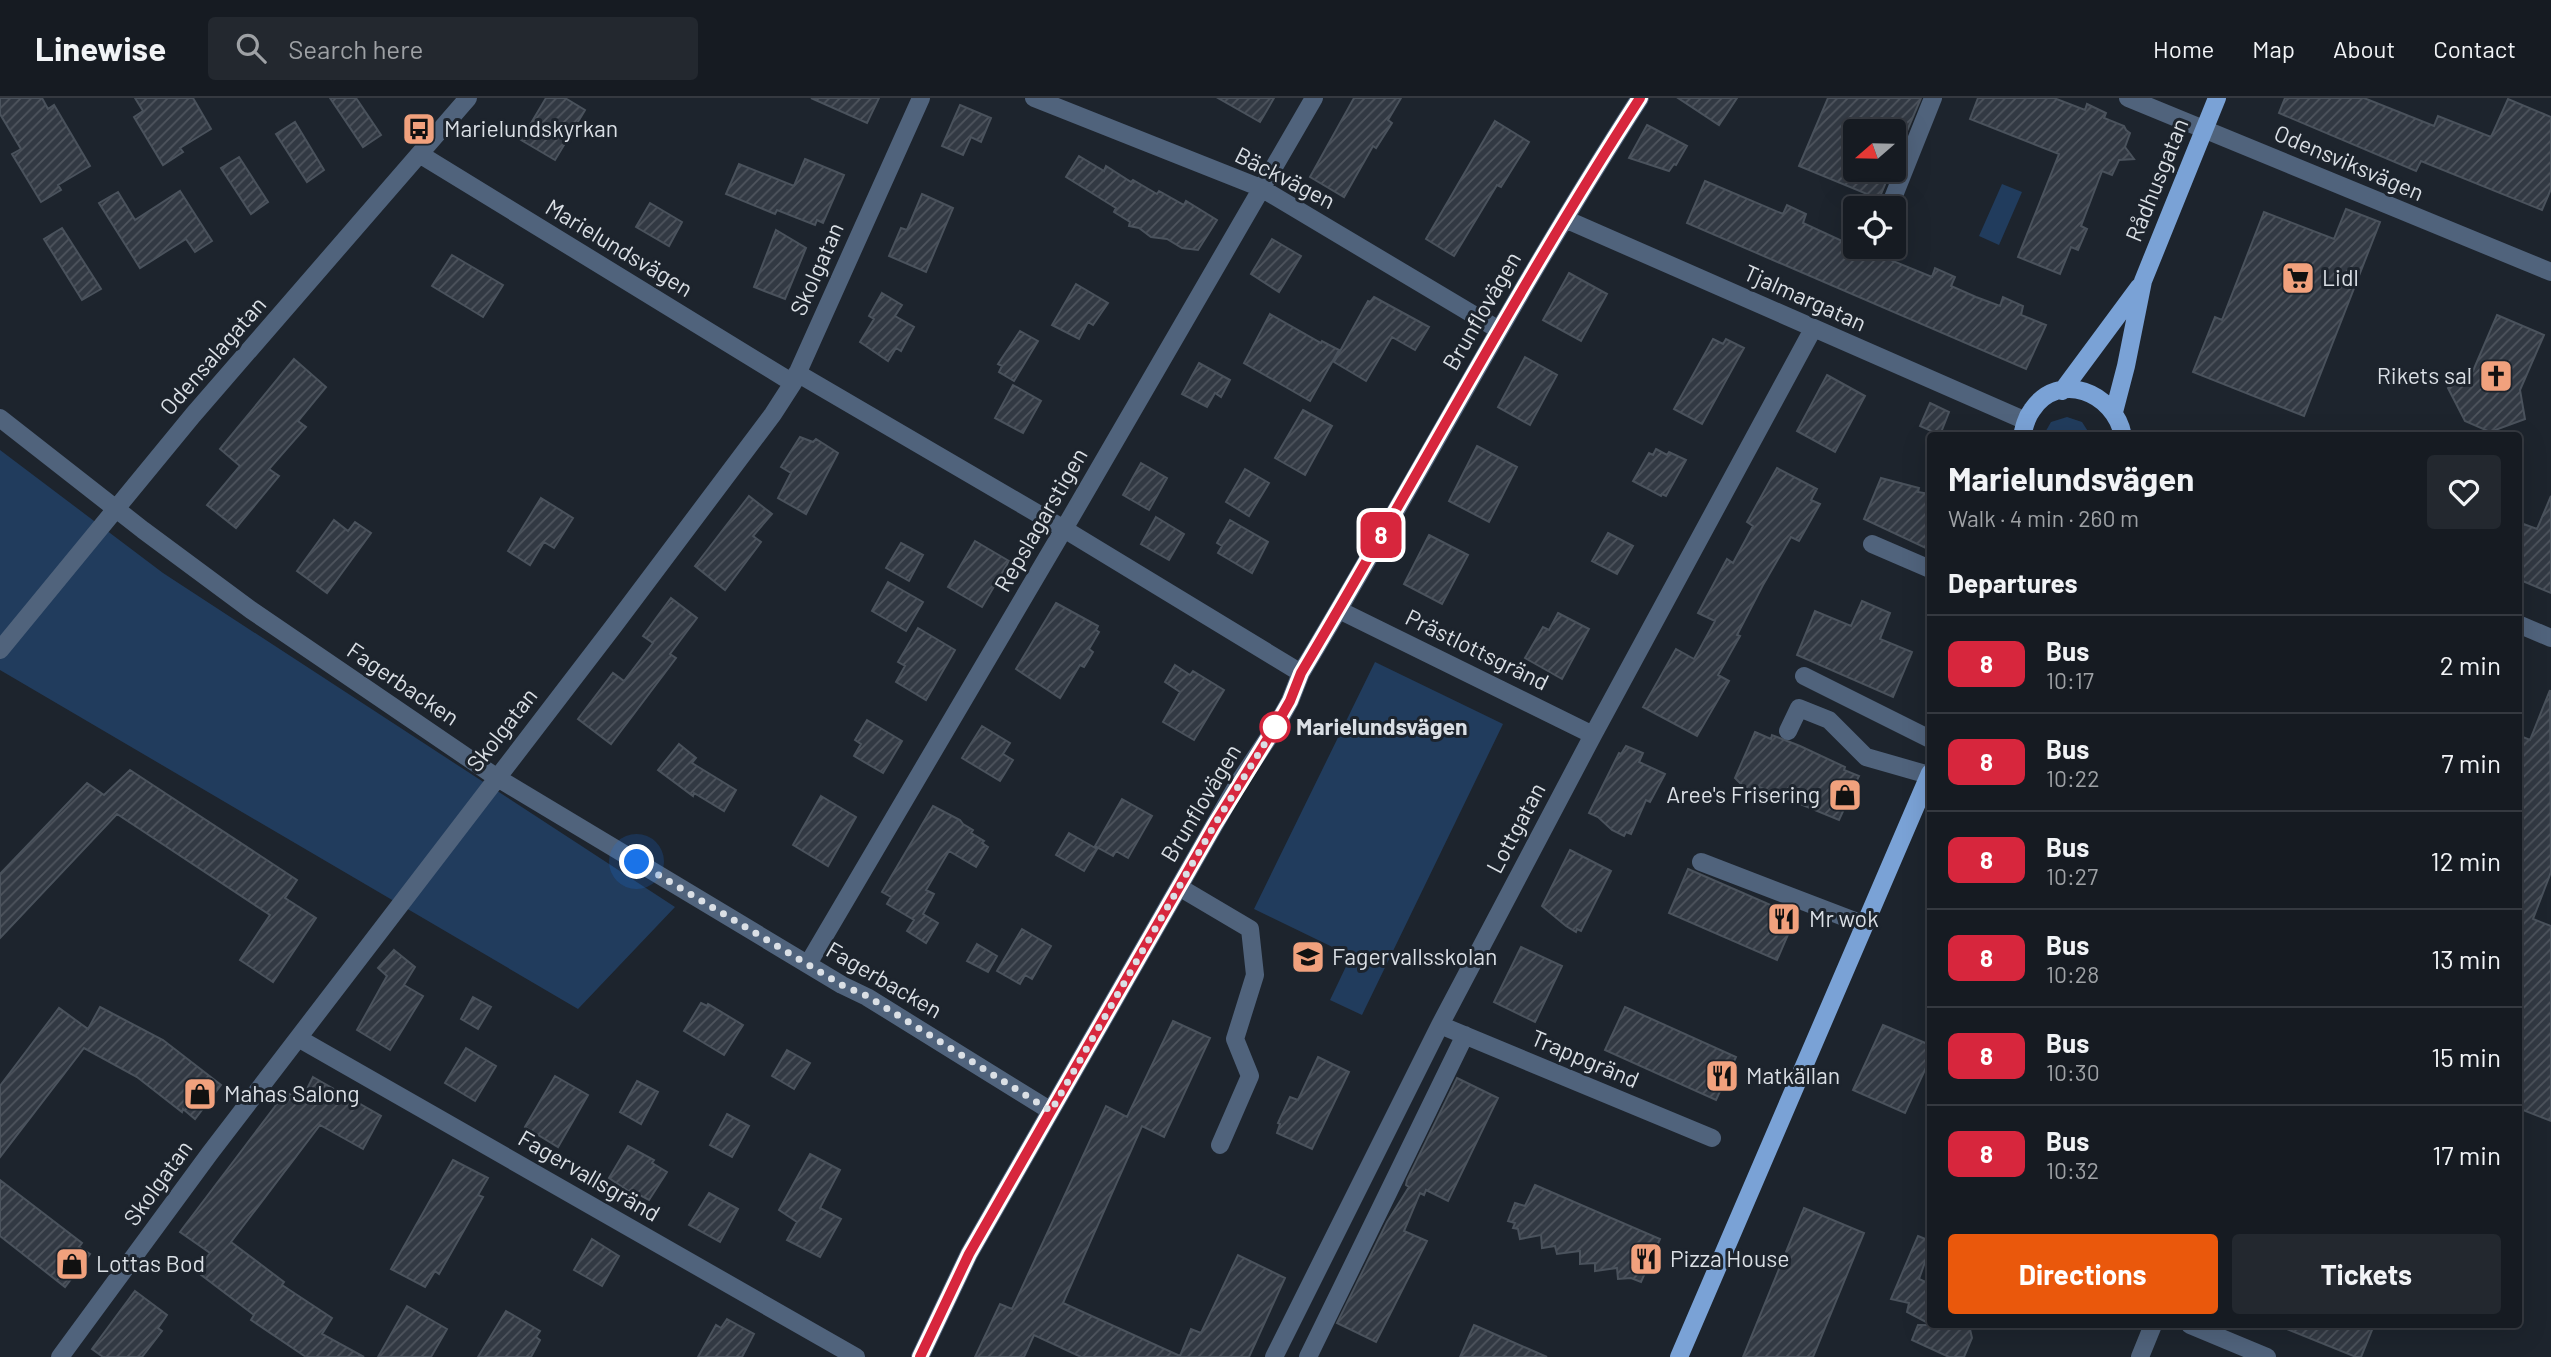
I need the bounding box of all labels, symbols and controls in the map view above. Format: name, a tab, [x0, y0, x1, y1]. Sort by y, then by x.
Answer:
search box	[208, 17, 698, 80]
text: Linewise	[35, 28, 166, 68]
icon: search	[232, 29, 270, 67]
text: Search here	[288, 33, 423, 64]
text: Home	[2153, 34, 2214, 63]
text: Map	[2252, 34, 2295, 63]
text: About	[2333, 34, 2395, 63]
text: Contact	[2433, 34, 2516, 63]
bus stop icon: Marielundskyrkan	[400, 110, 438, 148]
place label: Marielundskyrkan	[444, 114, 618, 142]
street label: Rådhusgatan	[2119, 114, 2193, 245]
street label: Odensviksvägen	[2270, 118, 2428, 206]
north arrow	[1843, 119, 1906, 182]
map controls	[1843, 119, 1906, 259]
street label: Bäckvägen	[1231, 140, 1340, 214]
street label: Marielundsvägen	[541, 192, 698, 302]
button: locate	[1843, 196, 1906, 259]
street label: Skolgatan	[783, 218, 849, 319]
street label: Brunflovägen	[1436, 246, 1526, 375]
street label: Tjalmargatan	[1740, 258, 1871, 337]
supermarket icon: Lidl	[2279, 259, 2317, 297]
place label: Lidl	[2322, 263, 2359, 291]
street label: Odensalagatan	[153, 290, 271, 420]
church icon: Rikets sal	[2477, 357, 2515, 395]
place label: Rikets sal	[2377, 361, 2472, 389]
street label: Repslagarstigen	[988, 442, 1093, 597]
button: heart	[2427, 455, 2501, 529]
text: Marielundsvägen	[1948, 458, 2194, 498]
text: Walk · 4 min · 260 m	[1948, 504, 2139, 532]
line badge: 8	[1358, 512, 1404, 558]
text: 8	[1375, 520, 1387, 549]
text: Departures	[1948, 567, 2078, 598]
street label: Prästlottsgränd	[1401, 602, 1554, 696]
street label: Fagerbacken	[342, 635, 465, 731]
text: Bus	[2046, 635, 2089, 666]
text: 8	[1980, 649, 1993, 678]
text: 2 min	[2440, 649, 2501, 680]
text: 10:17	[2046, 666, 2094, 694]
street label: Skolgatan	[460, 682, 543, 777]
marker: Marielundsvägen	[1260, 712, 1290, 742]
place label: Marielundsvägen	[1296, 712, 1468, 740]
text: Bus	[2046, 733, 2089, 764]
street label: Brunflovägen	[1154, 739, 1246, 866]
text: 8	[1980, 747, 1993, 776]
text: 7 min	[2441, 747, 2501, 778]
text: 10:22	[2046, 764, 2100, 792]
shop icon: Aree's Frisering	[1826, 776, 1864, 814]
street label: Lottgatan	[1480, 777, 1551, 878]
place label: Aree's Frisering	[1666, 780, 1820, 808]
text: Bus	[2046, 831, 2089, 862]
your location	[619, 844, 654, 879]
text: 8	[1980, 845, 1993, 874]
text: 12 min	[2431, 845, 2501, 876]
text: 10:27	[2046, 862, 2098, 890]
restaurant icon: Mr wok	[1765, 900, 1803, 938]
place label: Mr wok	[1809, 904, 1879, 932]
text: Bus	[2046, 929, 2089, 960]
street label: Fagerbacken	[822, 935, 947, 1024]
school or university icon: Fagervallsskolan	[1289, 938, 1327, 976]
place label: Fagervallsskolan	[1332, 942, 1498, 970]
text: 8	[1980, 943, 1993, 972]
text: 13 min	[2431, 943, 2501, 974]
text: 10:28	[2046, 960, 2099, 988]
street label: Trappgränd	[1527, 1023, 1644, 1093]
text: Bus	[2046, 1027, 2089, 1058]
text: 8	[1980, 1041, 1993, 1070]
text: 15 min	[2431, 1041, 2501, 1072]
restaurant icon: Matkällan	[1703, 1057, 1741, 1095]
text: 10:30	[2046, 1058, 2100, 1086]
place label: Matkällan	[1746, 1061, 1840, 1089]
shop icon: Mahas Salong	[181, 1075, 219, 1113]
place label: Mahas Salong	[224, 1079, 360, 1107]
street label: Fagervallsgränd	[514, 1123, 665, 1227]
text: Bus	[2046, 1125, 2089, 1156]
street label: Skolgatan	[117, 1134, 198, 1231]
text: 8	[1980, 1139, 1993, 1168]
text: 17 min	[2432, 1139, 2501, 1170]
text: 10:32	[2046, 1156, 2099, 1184]
button: Directions	[1948, 1234, 2218, 1314]
button: Tickets	[2232, 1234, 2501, 1314]
restaurant icon: Pizza House	[1627, 1240, 1665, 1278]
place label: Pizza House	[1670, 1244, 1790, 1272]
shop icon: Lottas Bod	[53, 1245, 91, 1283]
place label: Lottas Bod	[96, 1249, 205, 1277]

